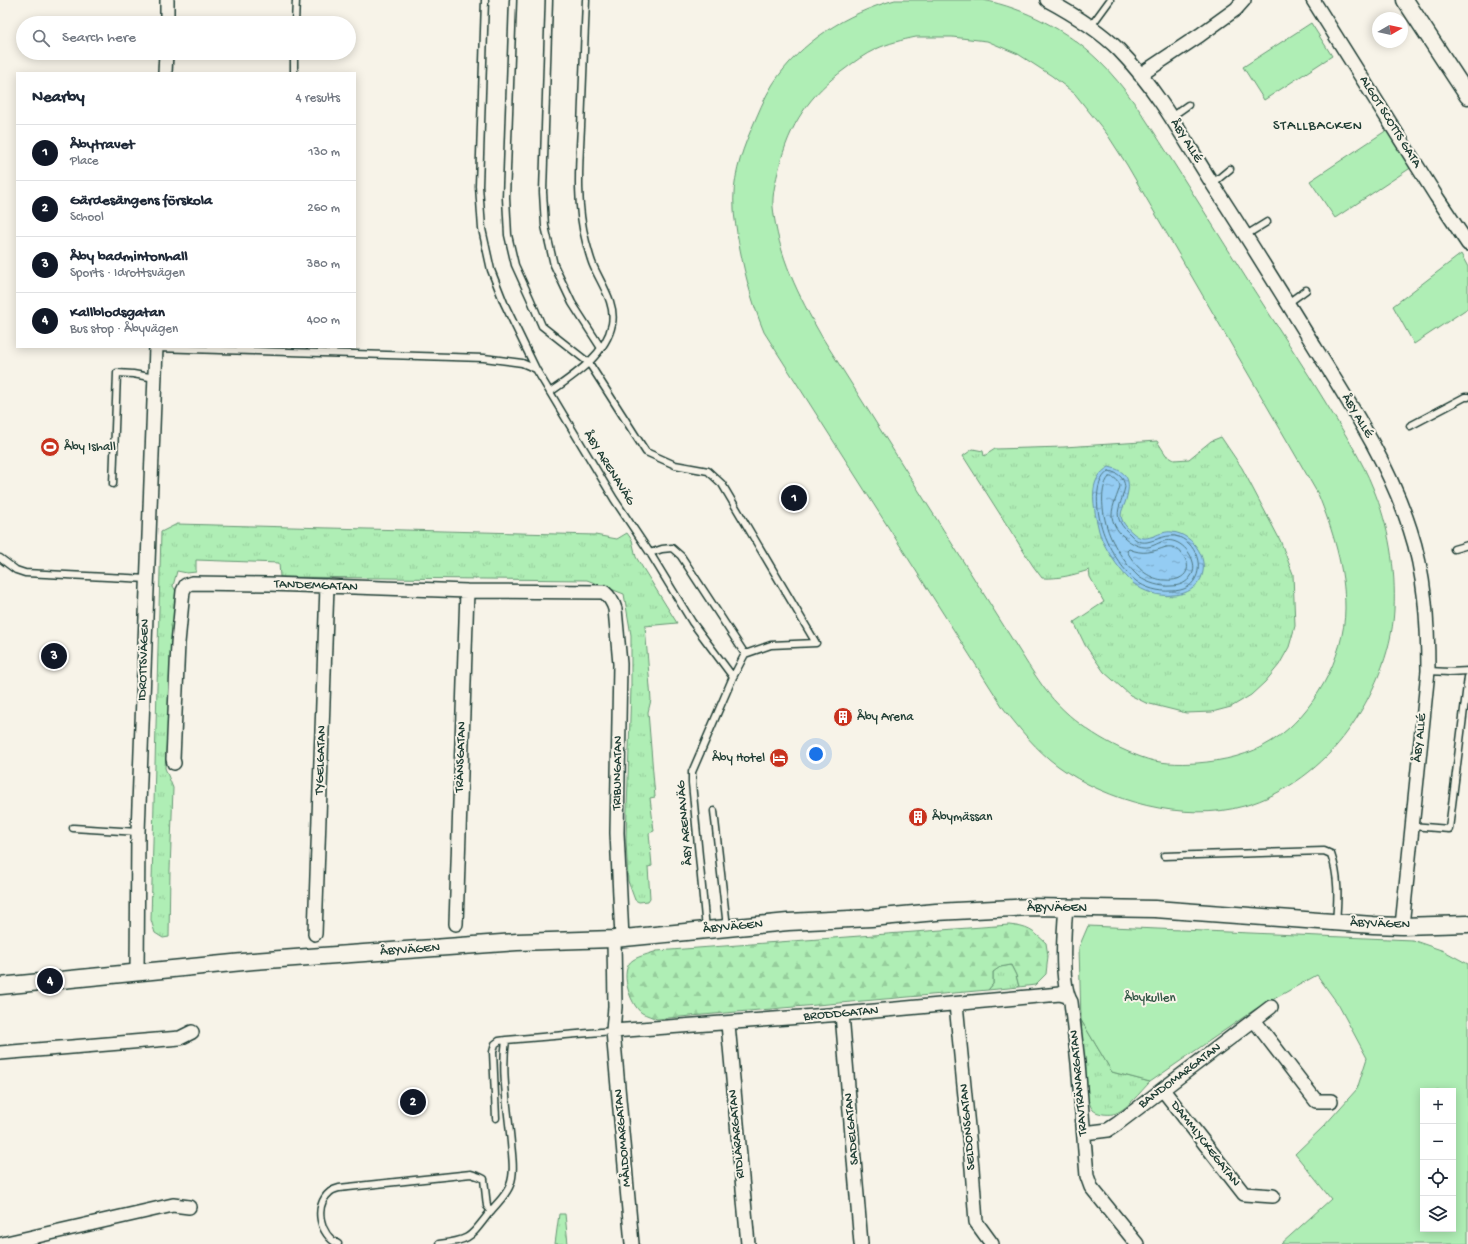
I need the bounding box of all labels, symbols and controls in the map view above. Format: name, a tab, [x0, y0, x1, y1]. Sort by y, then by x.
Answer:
north arrow	[1372, 12, 1408, 48]
search box	[16, 16, 356, 60]
icon: search	[30, 27, 52, 49]
text: Search here	[62, 29, 136, 47]
street label: ALGOT SCOTTS GATA	[1356, 73, 1425, 172]
text: Nearby	[32, 88, 85, 108]
text: 4 results	[296, 91, 340, 106]
street label: ÅBY ALLÉ	[1167, 116, 1207, 166]
district label: STALLBACKEN	[1273, 118, 1363, 135]
text: Åbytravet	[70, 136, 134, 154]
text: 1	[42, 145, 48, 160]
text: 130 m	[308, 145, 340, 160]
text: Place	[70, 154, 98, 169]
text: Gärdesängens förskola	[70, 192, 212, 210]
text: 2	[42, 201, 48, 216]
text: 260 m	[307, 201, 340, 216]
text: School	[70, 210, 104, 225]
text: Åby badmintonhall	[70, 248, 188, 266]
text: 3	[42, 257, 48, 272]
text: 380 m	[306, 257, 340, 272]
text: Sports · Idrottsvägen	[70, 266, 185, 281]
text: Kallblodsgatan	[70, 304, 165, 322]
text: 4	[42, 313, 48, 328]
text: 400 m	[307, 313, 340, 328]
text: Bus stop · Åbyvägen	[70, 322, 178, 337]
street label: ÅBY ALLÉ	[1338, 391, 1377, 442]
street label: ÅBY ARENAVÄG	[580, 427, 639, 509]
sports icon: Åby Ishall	[39, 436, 61, 458]
place label: Åby Ishall	[64, 439, 116, 455]
pin: 1	[781, 483, 807, 513]
street label: TANDEMGATAN	[273, 577, 358, 595]
street label: IDROTTSVÄGEN	[134, 619, 153, 701]
pin: 3	[41, 641, 67, 671]
building icon: Åby Arena	[832, 706, 854, 728]
place label: Åby Arena	[857, 709, 914, 725]
street label: ÅBY ALLÉ	[1409, 712, 1430, 763]
street label: TRÄNSGATAN	[451, 721, 470, 794]
street label: TYGELGATAN	[312, 725, 330, 796]
street label: TRIBUNGATAN	[610, 736, 626, 811]
your location	[806, 744, 826, 764]
hotel icon: Åby Hotel	[768, 747, 790, 769]
place label: Åby Hotel	[712, 750, 765, 766]
street label: ÅBY ARENAVÄG	[673, 779, 696, 866]
building icon: Åbymässan	[907, 806, 929, 828]
place label: Åbymässan	[932, 809, 993, 825]
street label: ÅBYVÄGEN	[1027, 900, 1087, 916]
street label: ÅBYVÄGEN	[1350, 914, 1410, 933]
street label: ÅBYVÄGEN	[702, 916, 764, 937]
street label: ÅBYVÄGEN	[379, 939, 440, 960]
pin: 4	[37, 966, 63, 996]
park label: Åbykullen	[1124, 990, 1177, 1006]
street label: BRODDGATAN	[802, 1003, 879, 1025]
street label: TRAVTRÄNARGATAN	[1066, 1029, 1091, 1138]
street label: BANDOMARGATAN	[1135, 1040, 1224, 1113]
street label: SELDONSGATAN	[957, 1083, 979, 1171]
pin: 2	[400, 1087, 426, 1117]
street label: MÅLDOMARGATAN	[610, 1088, 635, 1188]
map controls	[1420, 1088, 1456, 1232]
button: +	[1420, 1088, 1456, 1124]
street label: RIDLÄRARGATAN	[725, 1089, 748, 1179]
street label: SADELGATAN	[841, 1092, 863, 1166]
street label: DAMMLYCKEGATAN	[1166, 1097, 1243, 1190]
button: −	[1420, 1124, 1456, 1160]
button: locate	[1420, 1160, 1456, 1196]
button: layers	[1420, 1196, 1456, 1232]

